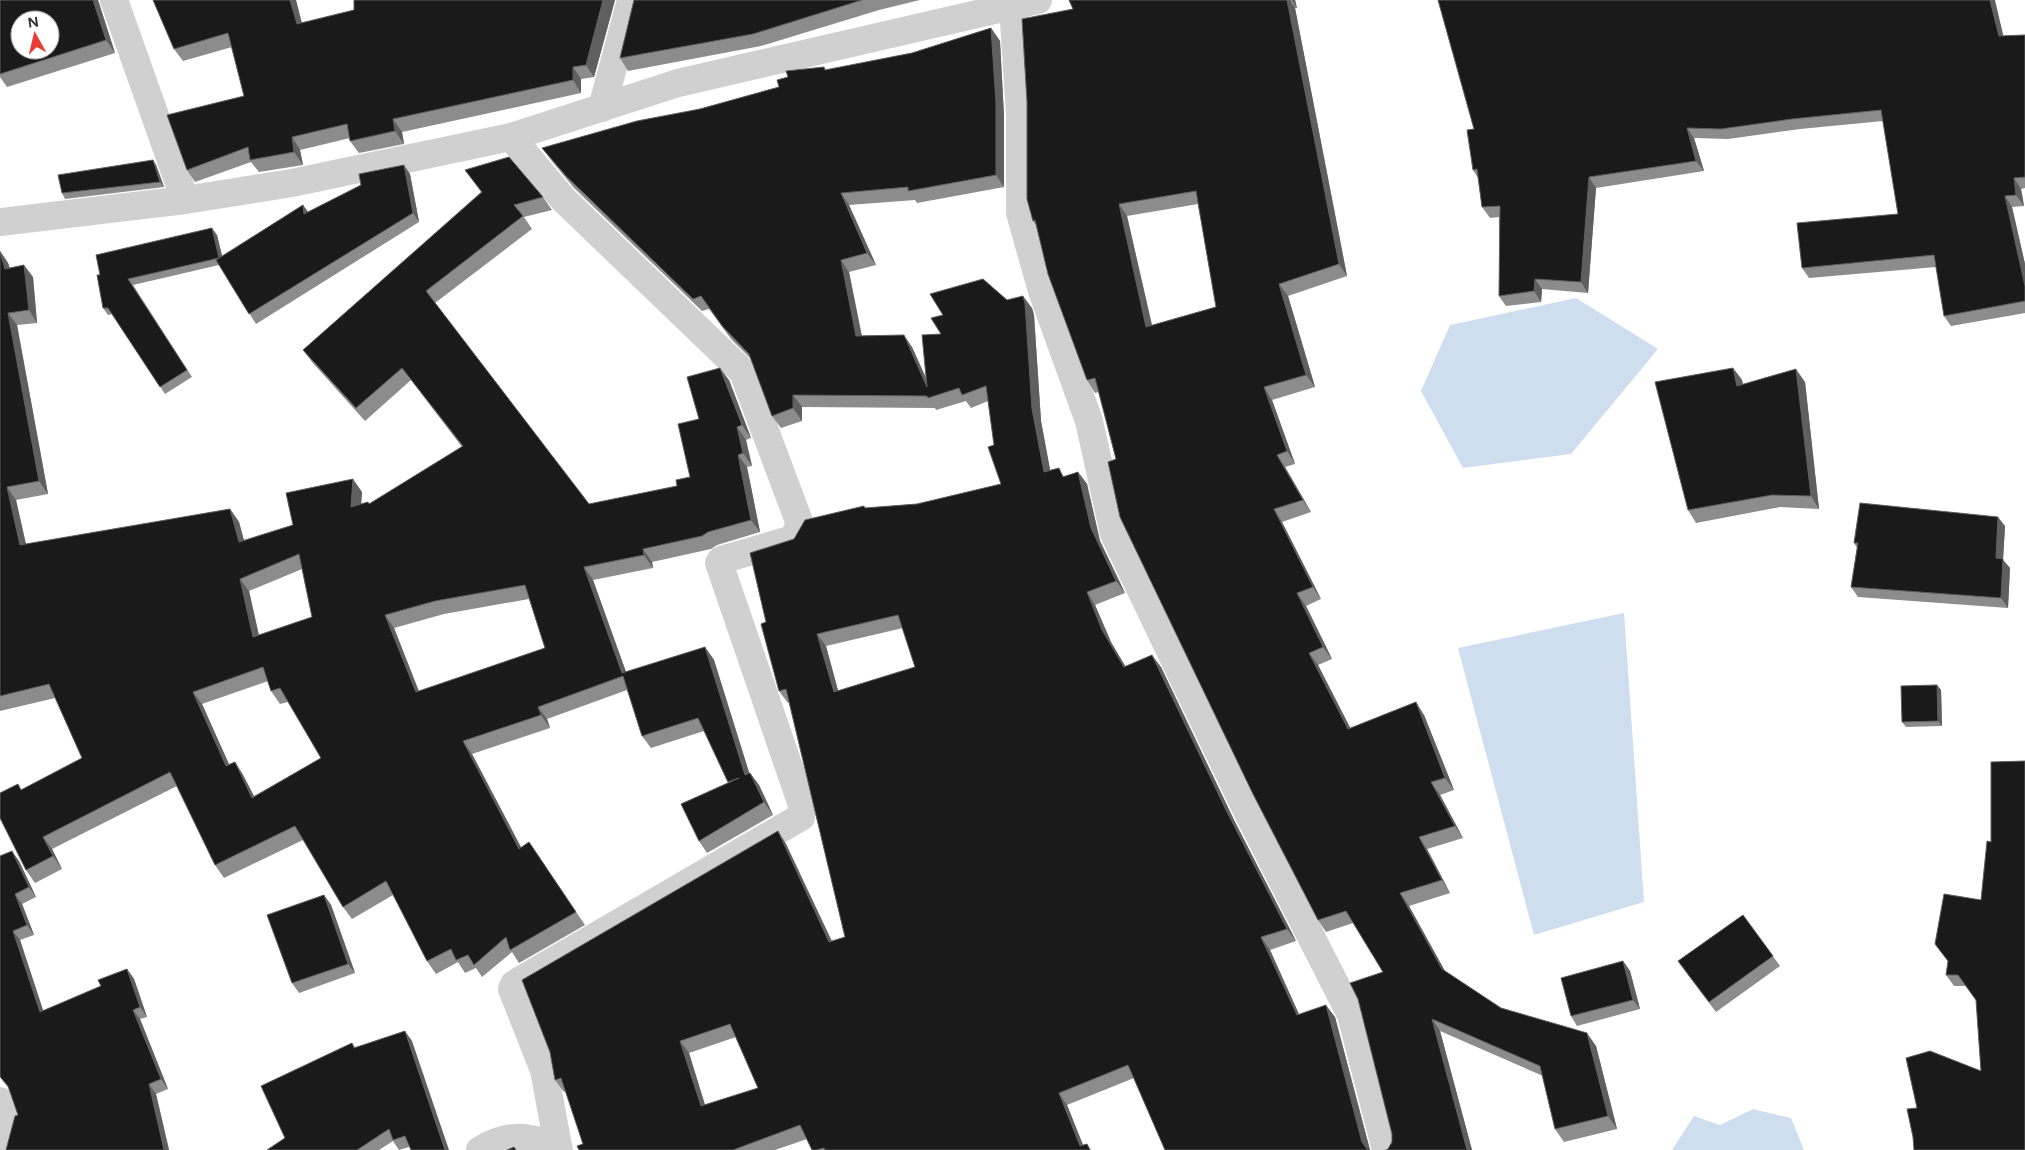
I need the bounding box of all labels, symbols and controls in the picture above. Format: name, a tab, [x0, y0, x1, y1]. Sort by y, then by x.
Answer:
north arrow	[10, 10, 60, 60]
text: N	[27, 13, 40, 32]

